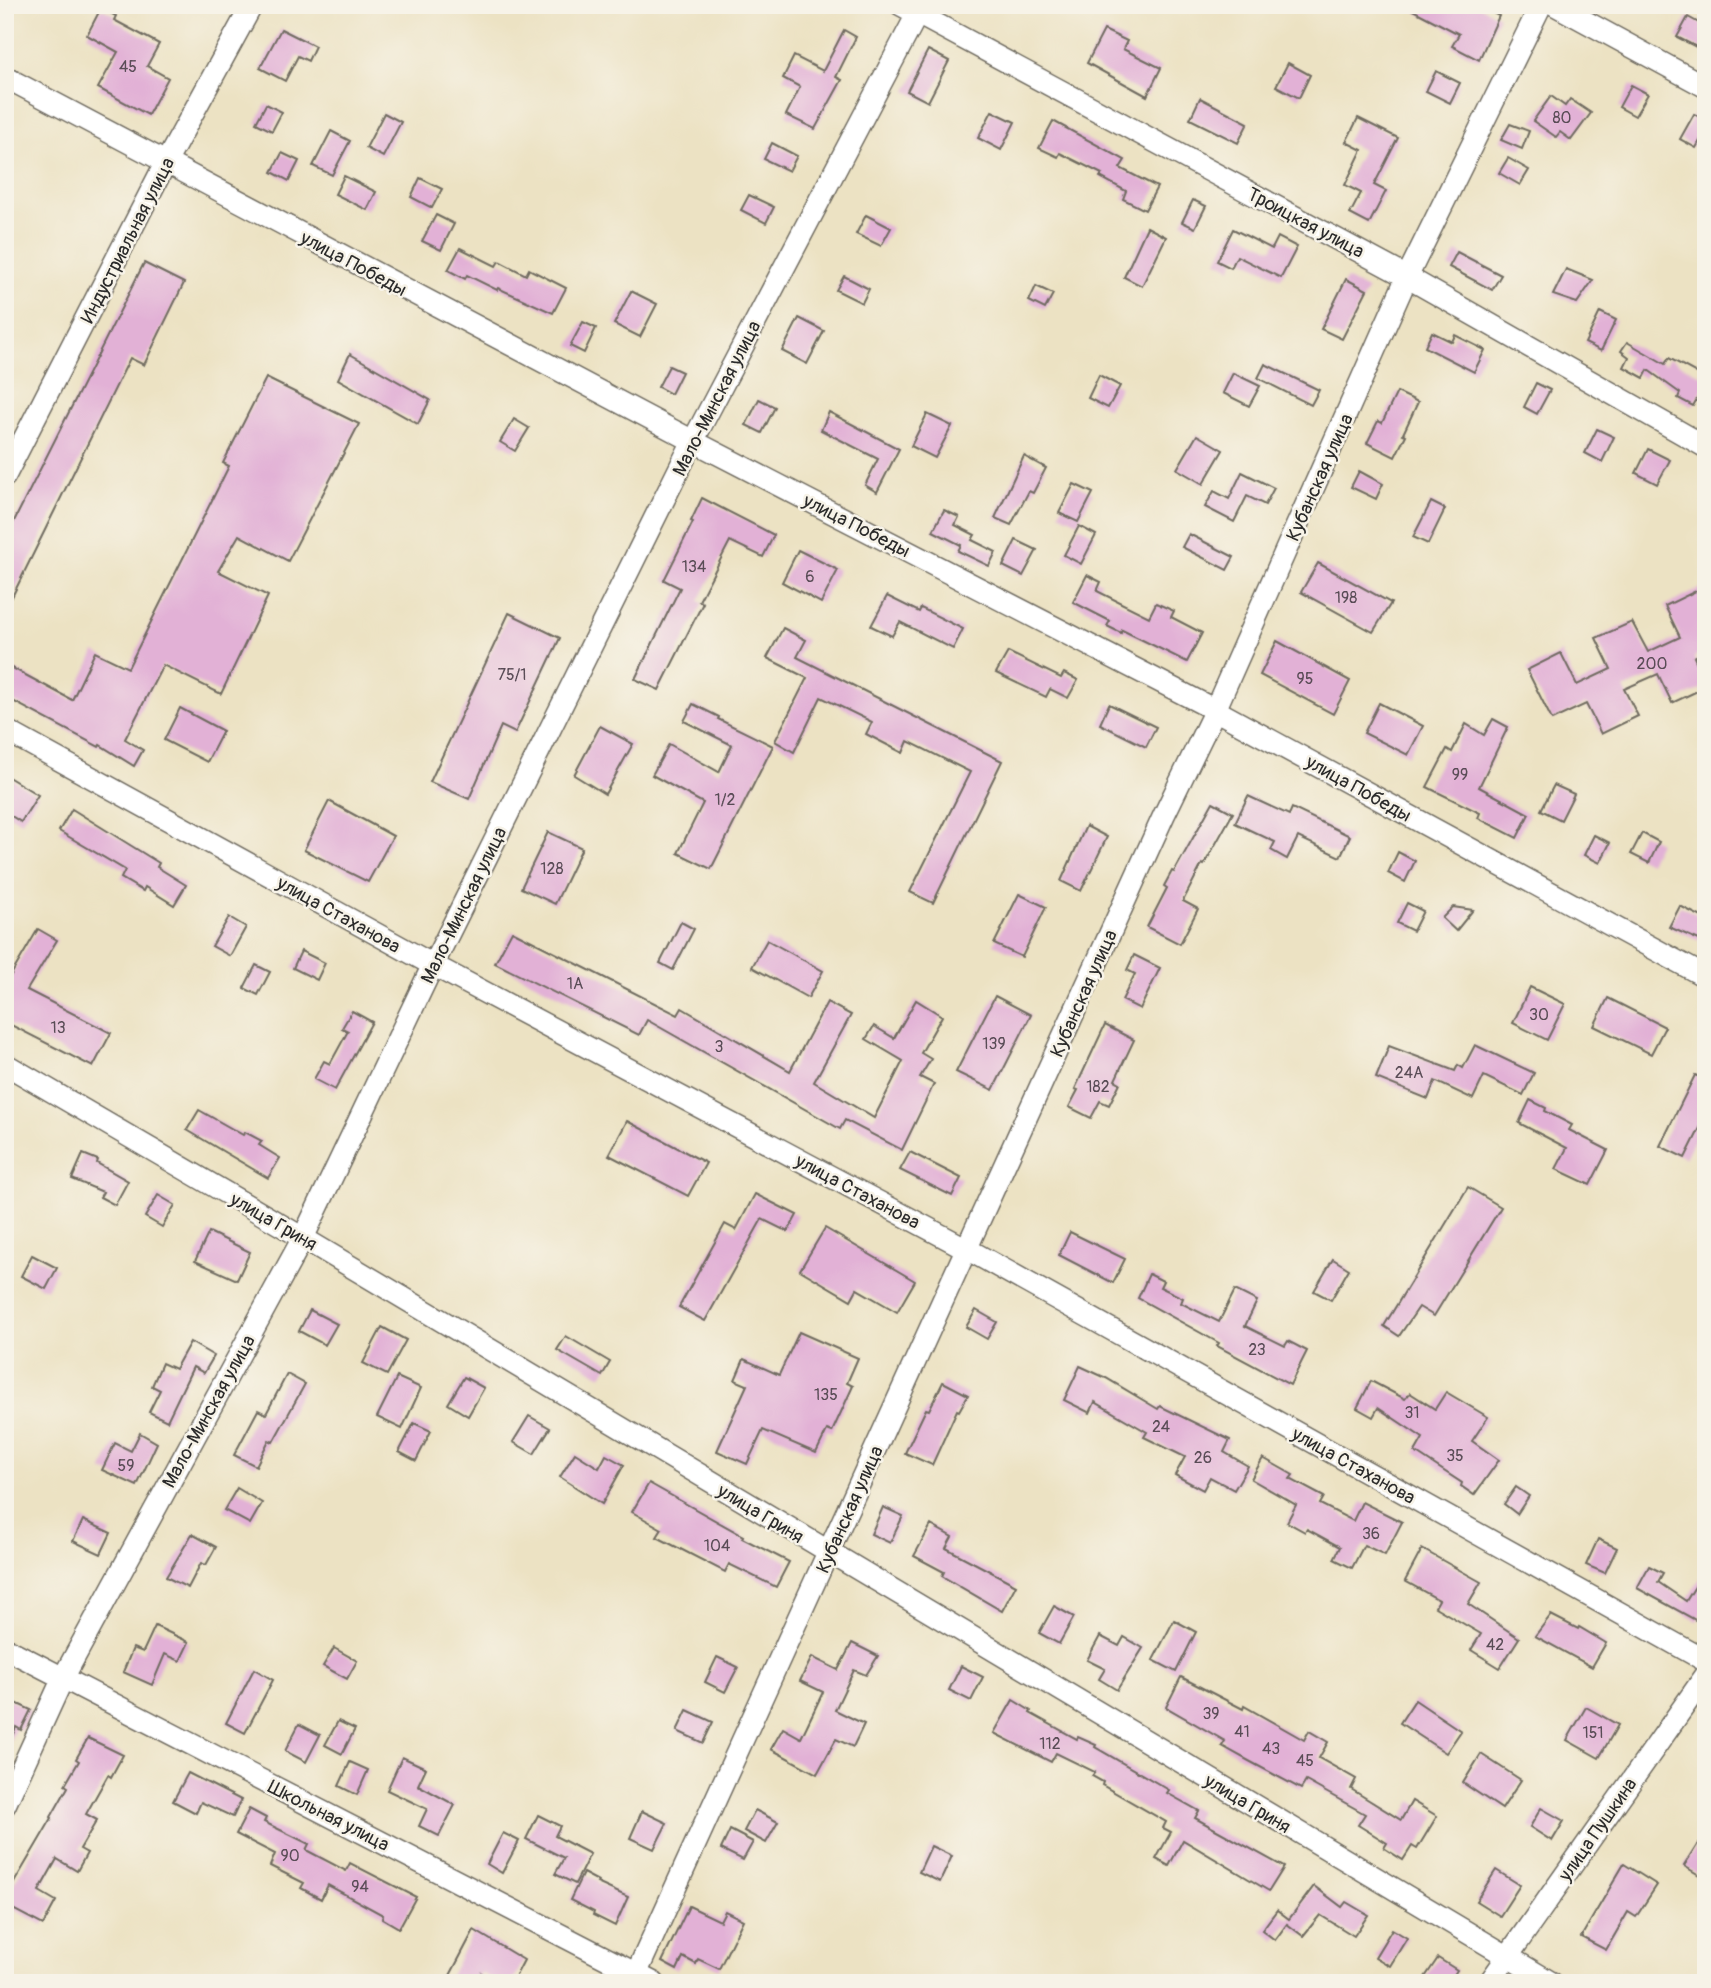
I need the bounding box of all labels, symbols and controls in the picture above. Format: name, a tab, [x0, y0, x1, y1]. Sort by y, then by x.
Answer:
house number: 45	[119, 57, 137, 77]
house number: 80	[1553, 108, 1572, 128]
street label: Индустриальная улица	[76, 153, 180, 327]
street label: Троицкая улица	[1243, 182, 1368, 264]
street label: улица Победы	[295, 225, 411, 302]
street label: Мало-Минская улица	[667, 317, 766, 480]
street label: Кубанская улица	[1281, 410, 1359, 545]
street label: улица Победы	[798, 488, 914, 563]
house number: 134	[682, 557, 706, 577]
house number: 6	[805, 567, 815, 587]
house number: 198	[1335, 588, 1357, 608]
house number: 200	[1637, 654, 1667, 674]
house number: 75/1	[497, 665, 527, 685]
house number: 95	[1297, 669, 1313, 689]
street label: улица Победы	[1301, 750, 1415, 828]
house number: 99	[1452, 765, 1468, 785]
house number: 1/2	[715, 790, 736, 810]
street label: Мало-Минская улица	[416, 823, 512, 988]
house number: 128	[540, 859, 564, 879]
street label: улица Стаханова	[272, 871, 405, 959]
street label: Кубанская улица	[1045, 926, 1123, 1061]
house number: 1А	[567, 974, 583, 994]
house number: 30	[1529, 1005, 1549, 1025]
house number: 13	[50, 1018, 66, 1038]
house number: 139	[982, 1034, 1006, 1054]
house number: 3	[715, 1037, 724, 1057]
house number: 24А	[1395, 1063, 1423, 1083]
house number: 182	[1086, 1077, 1110, 1097]
street label: улица Стаханова	[790, 1148, 924, 1235]
street label: улица Гриня	[225, 1187, 321, 1256]
street label: Мало-Минская улица	[157, 1331, 261, 1492]
house number: 23	[1248, 1340, 1266, 1360]
house number: 135	[814, 1385, 838, 1405]
house number: 31	[1404, 1403, 1420, 1423]
house number: 24	[1152, 1417, 1170, 1437]
street label: улица Стаханова	[1287, 1422, 1420, 1510]
street label: Кубанская улица	[811, 1442, 889, 1577]
house number: 35	[1446, 1446, 1464, 1466]
house number: 26	[1194, 1448, 1212, 1468]
house number: 59	[118, 1456, 134, 1476]
street label: улица Гриня	[712, 1478, 808, 1549]
house number: 36	[1362, 1524, 1380, 1544]
house number: 104	[704, 1536, 730, 1556]
house number: 42	[1486, 1635, 1504, 1655]
house number: 39	[1202, 1704, 1220, 1724]
house number: 41	[1234, 1722, 1250, 1742]
house number: 151	[1582, 1723, 1604, 1743]
house number: 112	[1039, 1734, 1061, 1754]
house number: 43	[1262, 1739, 1280, 1759]
house number: 45	[1296, 1751, 1314, 1771]
street label: улица Гриня	[1199, 1768, 1295, 1839]
street label: улица Пушкина	[1553, 1773, 1642, 1887]
street label: Школьная улица	[264, 1775, 393, 1857]
house number: 90	[280, 1846, 300, 1866]
house number: 94	[351, 1877, 369, 1897]

